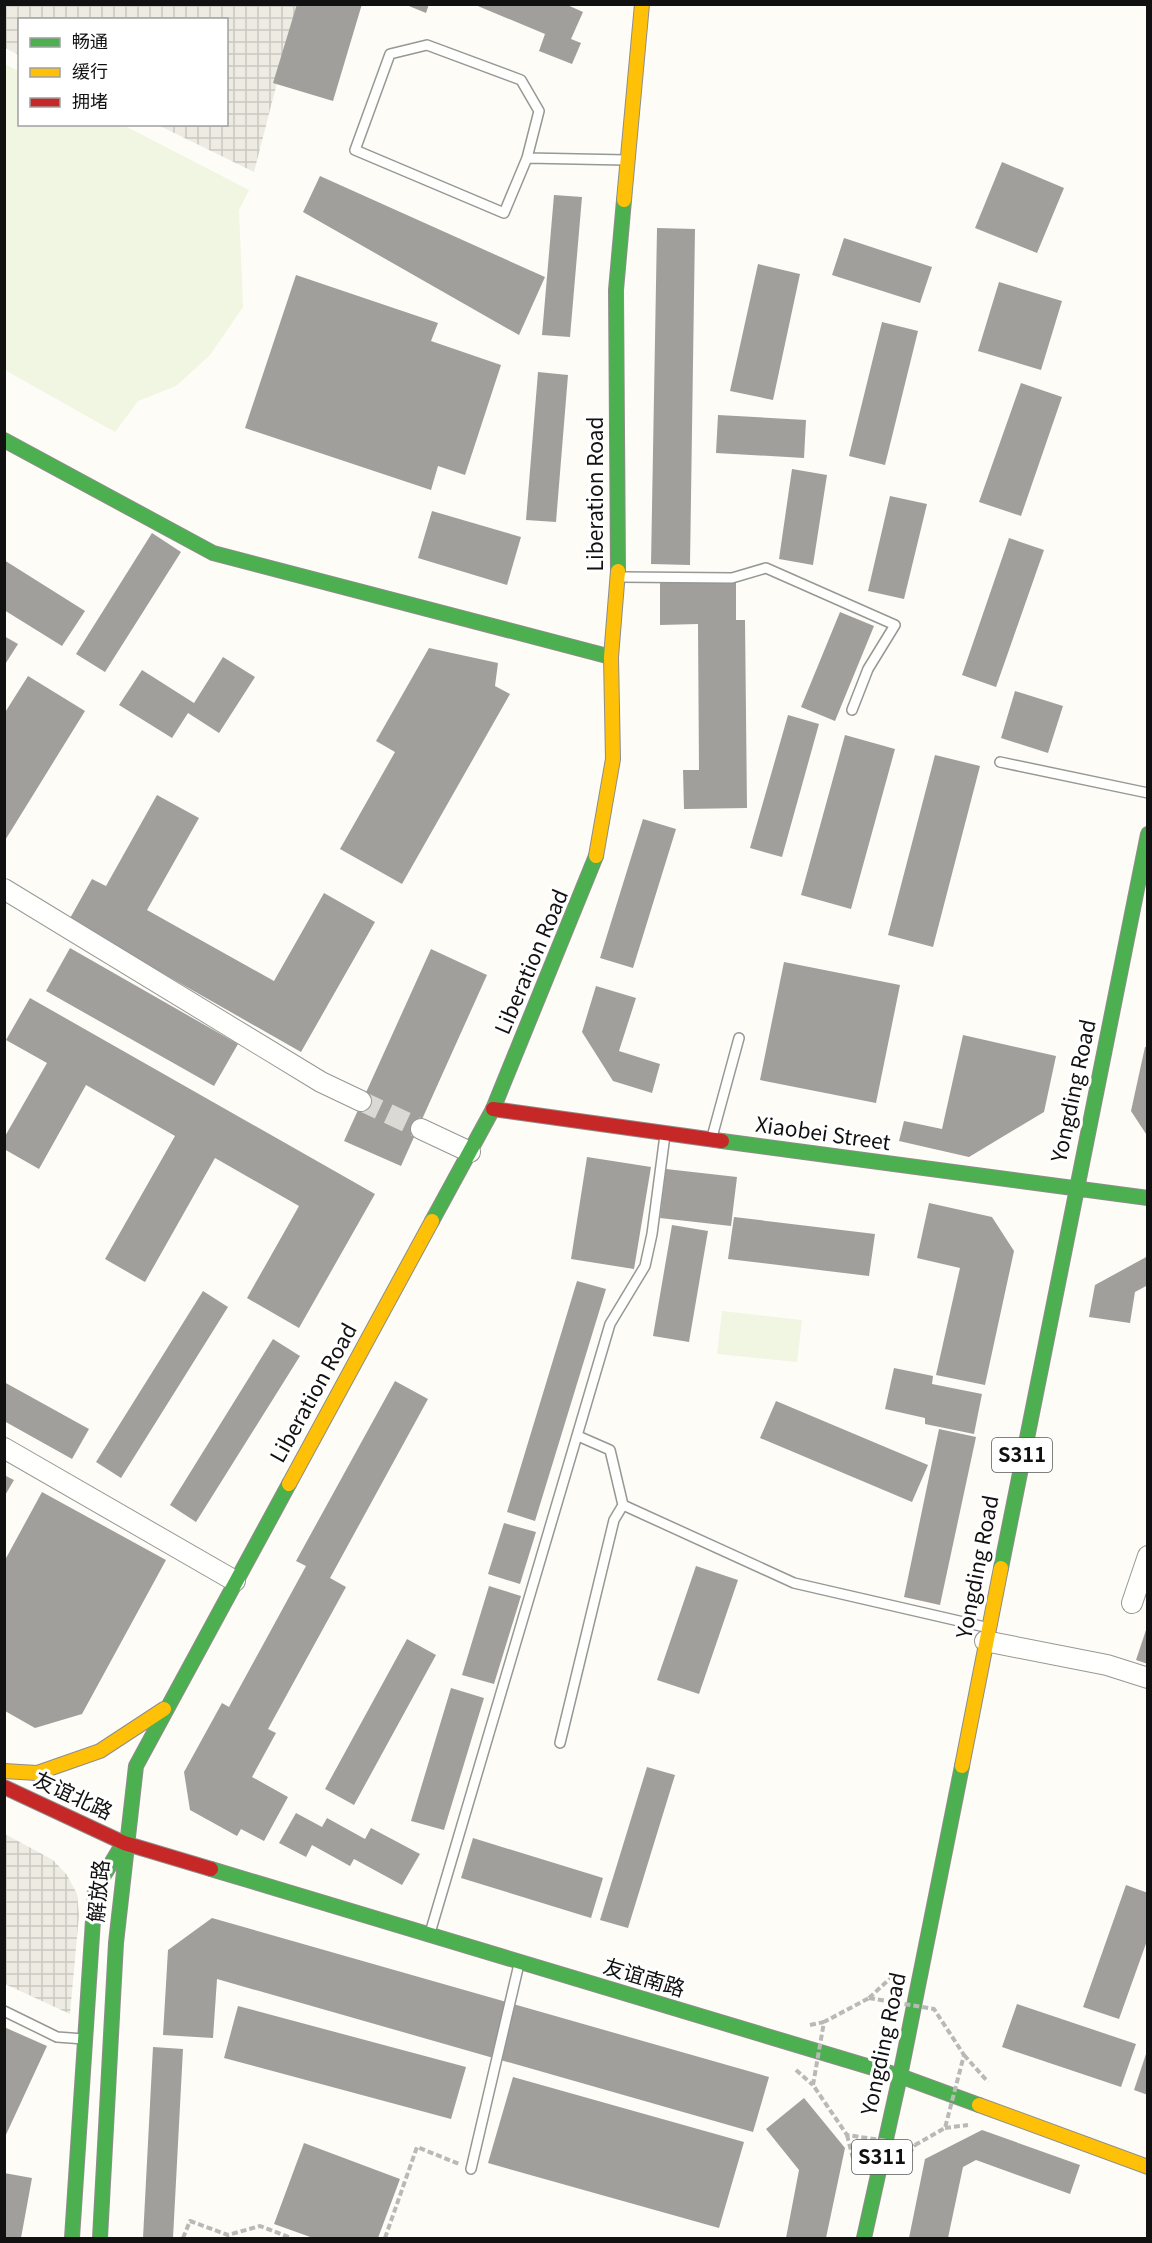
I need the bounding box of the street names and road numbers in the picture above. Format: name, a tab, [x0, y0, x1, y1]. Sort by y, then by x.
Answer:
street label: Liberation Road	[579, 417, 609, 571]
street label: Liberation Road	[486, 884, 574, 1038]
street label: Yongding Road	[1042, 1016, 1102, 1166]
street label: Xiaobei Street	[754, 1108, 893, 1156]
street label: Liberation Road	[262, 1317, 363, 1467]
road number: S311	[992, 1438, 1052, 1472]
street label: Yongding Road	[947, 1492, 1005, 1642]
street label: 友谊北路	[29, 1763, 118, 1826]
street label: 解放路	[79, 1858, 115, 1924]
street label: 友谊南路	[600, 1949, 689, 2003]
street label: Yongding Road	[852, 1969, 912, 2119]
road number: S311	[852, 2140, 912, 2174]

